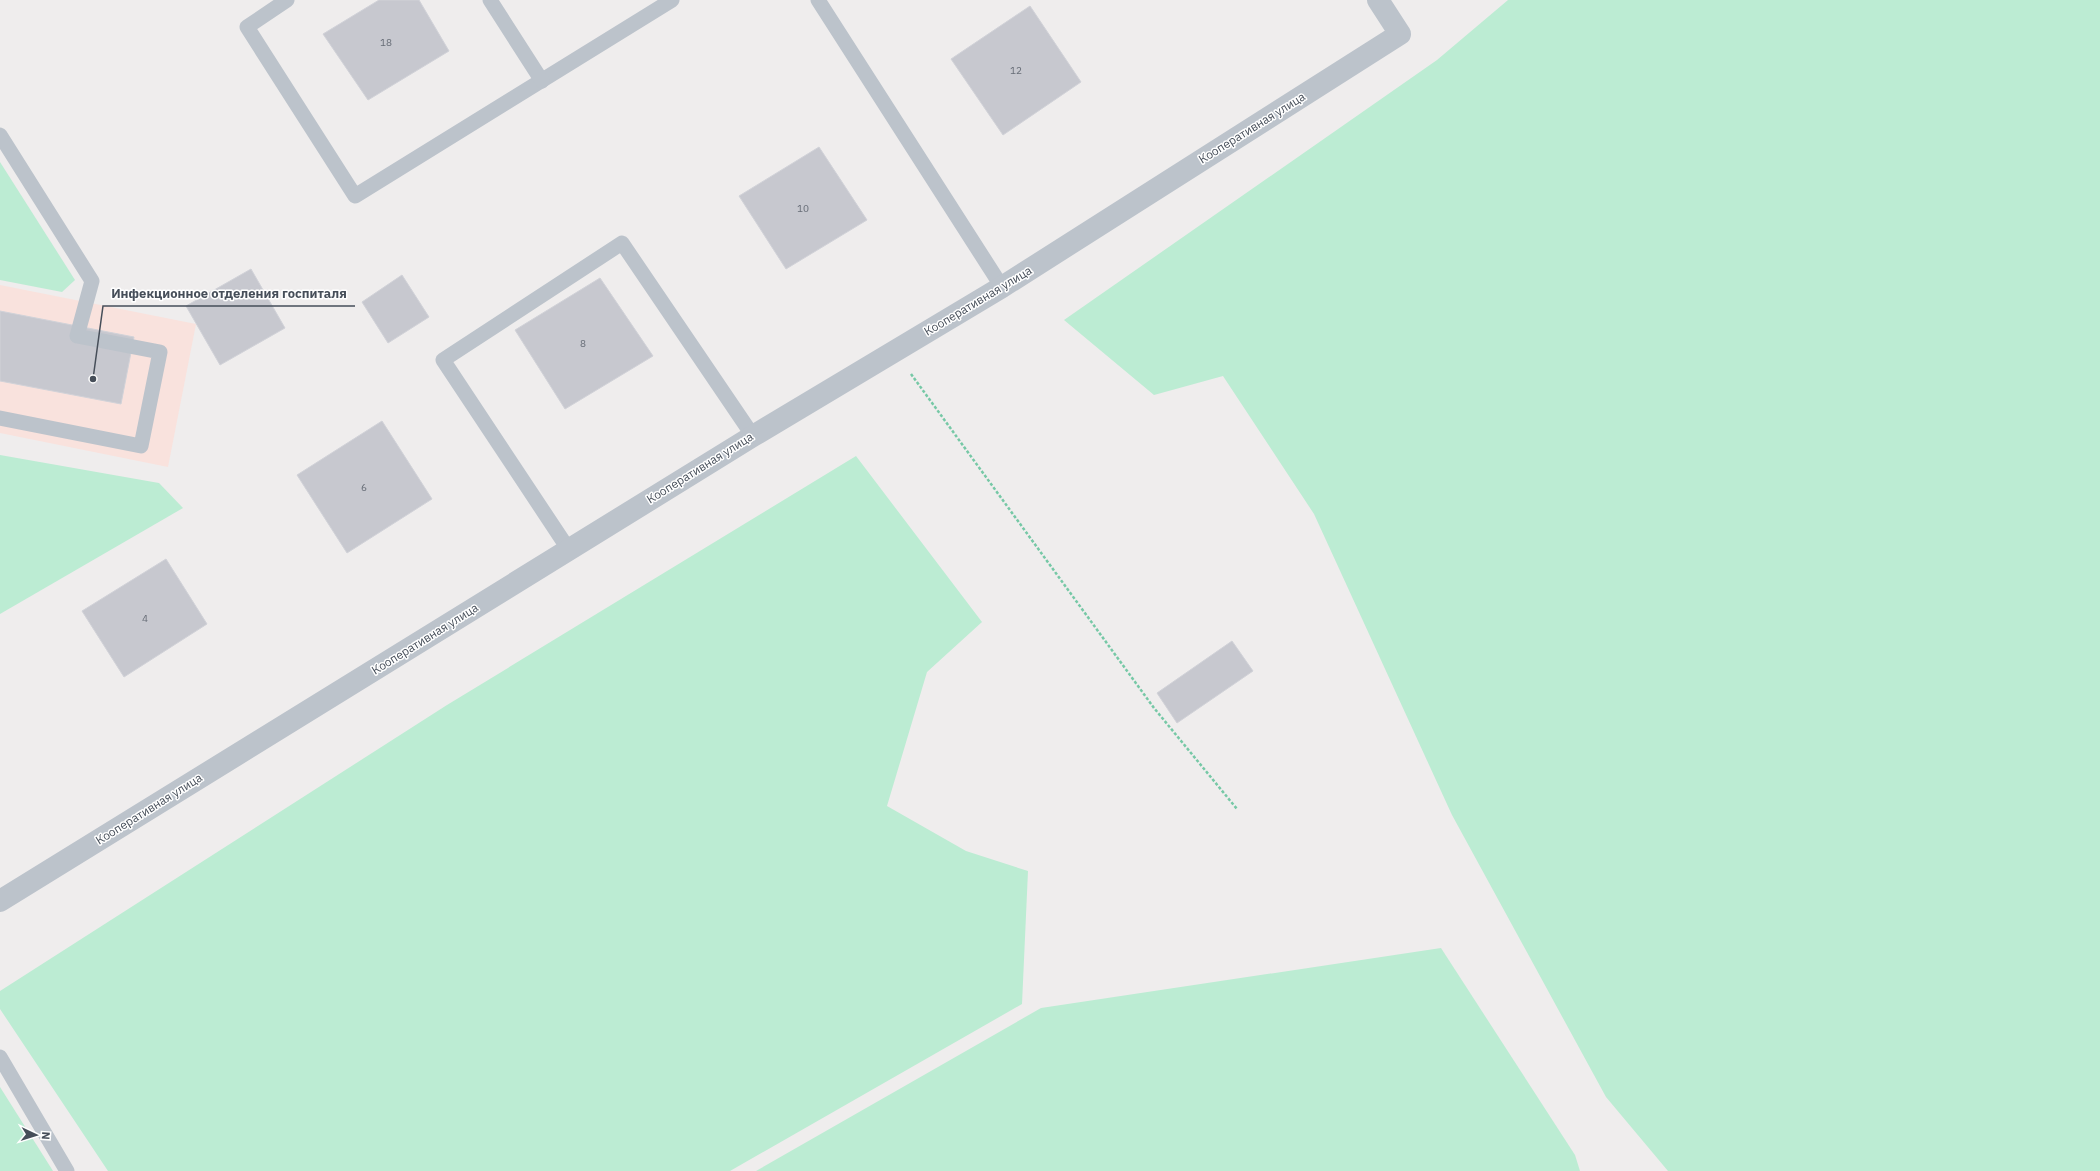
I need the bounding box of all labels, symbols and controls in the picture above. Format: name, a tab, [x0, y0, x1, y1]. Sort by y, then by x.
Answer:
house number: 18	[380, 36, 392, 49]
house number: 12	[1010, 64, 1022, 77]
street label: Кооперативная улица	[1196, 88, 1308, 167]
house number: 10	[797, 202, 809, 215]
street label: Кооперативная улица	[921, 262, 1035, 339]
callout: Инфекционное отделения госпиталя	[103, 281, 355, 306]
text: Инфекционное отделения госпиталя	[111, 285, 347, 302]
house number: 8	[580, 337, 586, 350]
street label: Кооперативная улица	[644, 428, 756, 507]
house number: 6	[361, 481, 367, 494]
street label: Кооперативная улица	[369, 599, 481, 678]
house number: 4	[142, 612, 148, 625]
street label: Кооперативная улица	[93, 769, 205, 848]
north arrow	[16, 1115, 56, 1155]
text: N	[39, 1131, 53, 1140]

